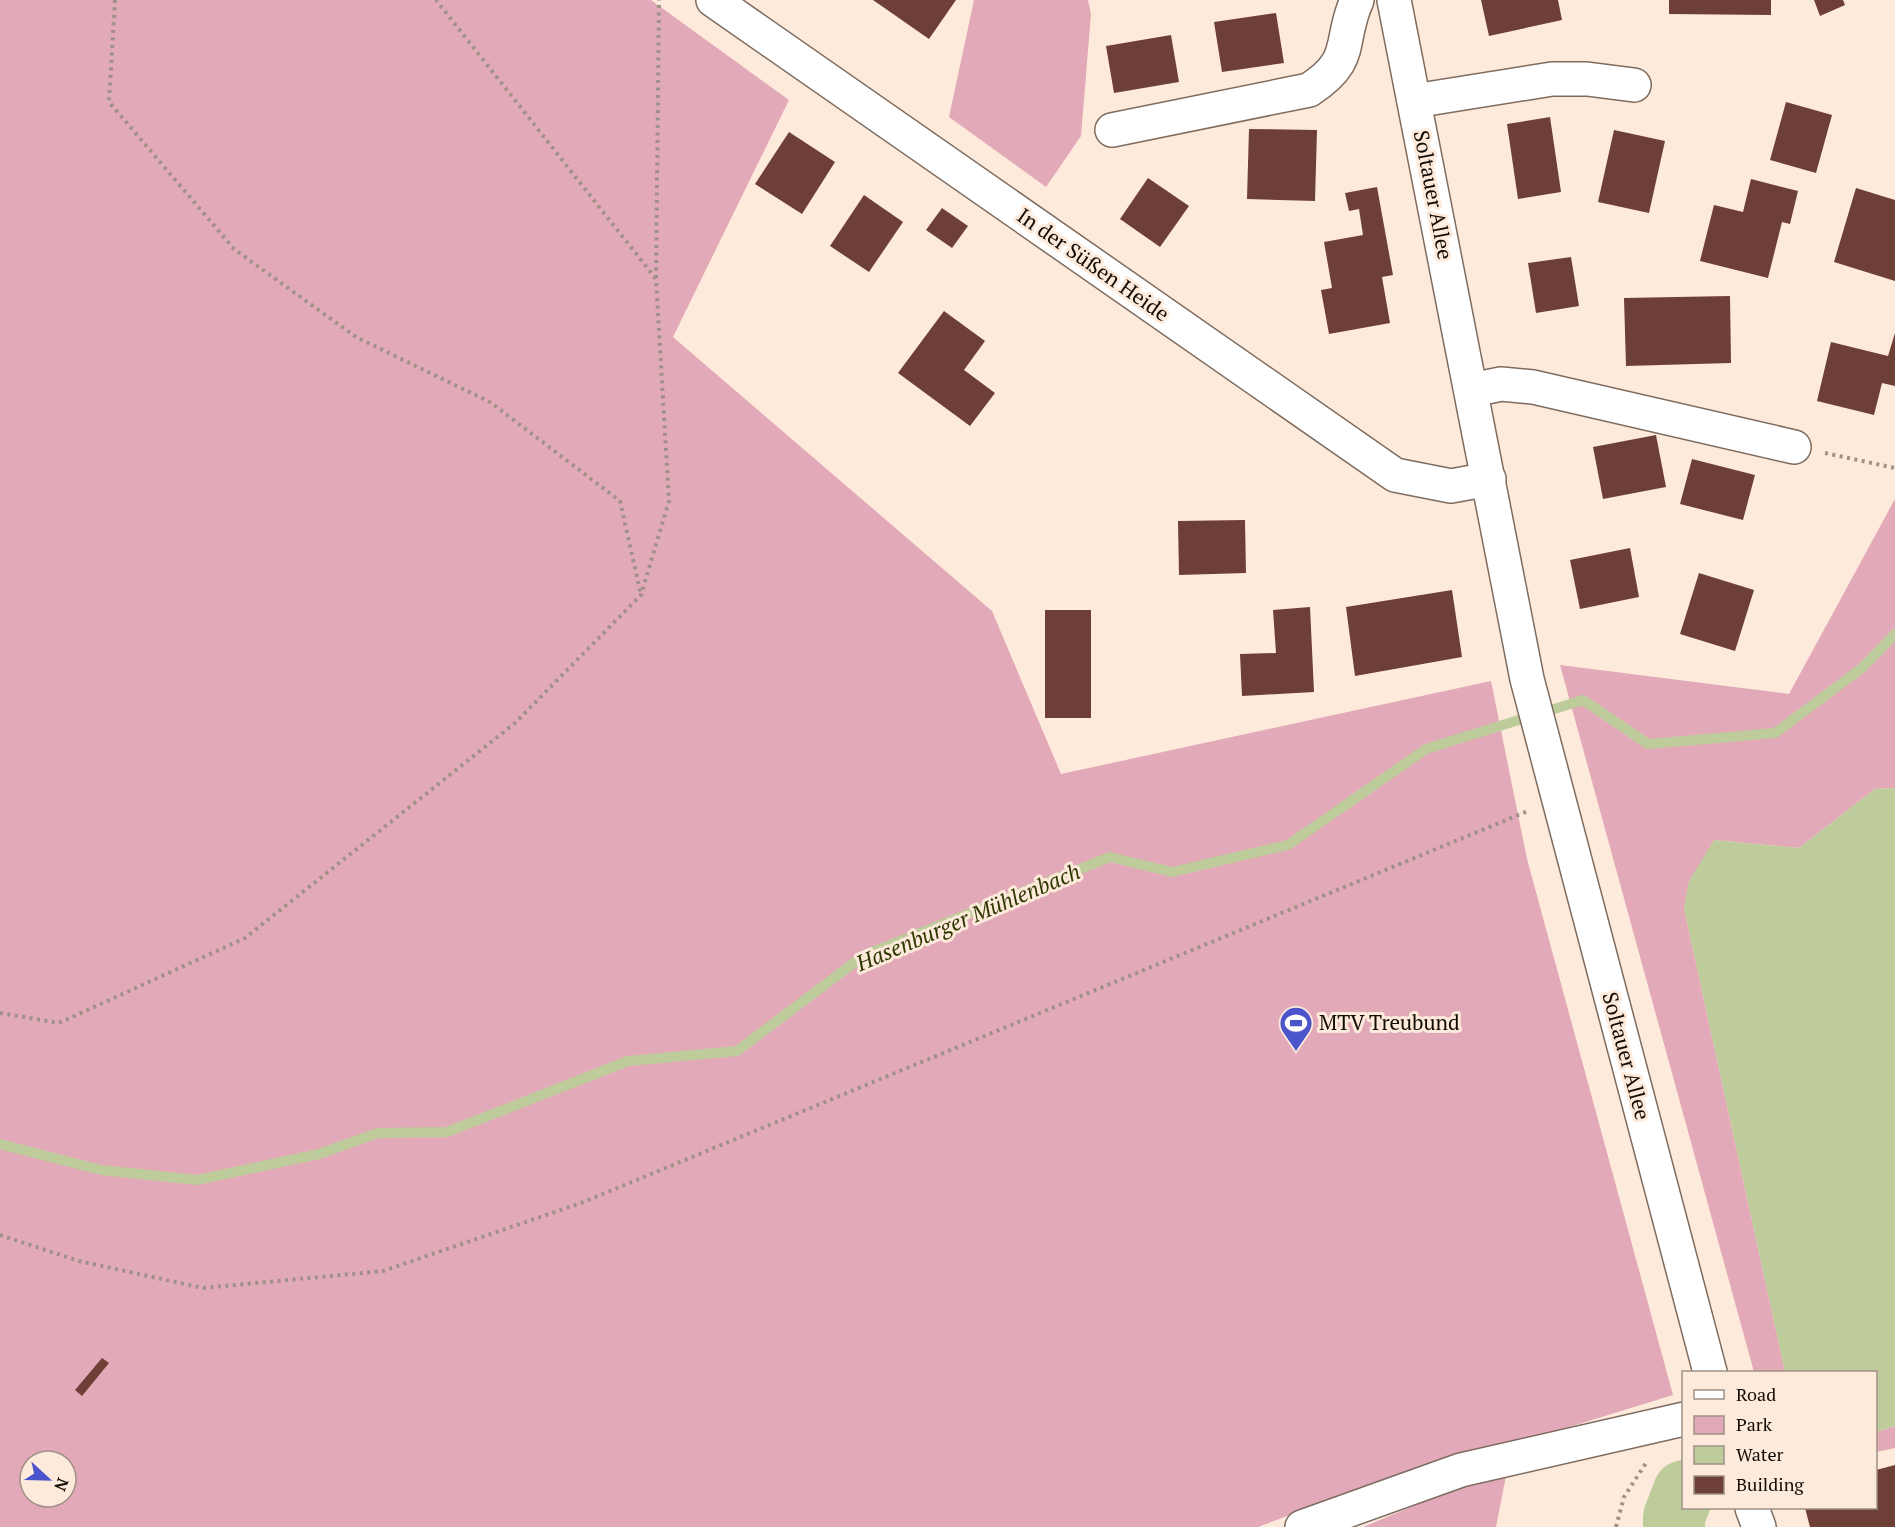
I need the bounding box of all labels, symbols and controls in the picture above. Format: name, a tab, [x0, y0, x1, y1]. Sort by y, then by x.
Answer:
street label: Soltauer Allee	[1408, 128, 1460, 262]
street label: In der Süßen Heide	[1012, 201, 1175, 327]
water label: Hasenburger Mühlenbach	[850, 856, 1084, 977]
street label: Soltauer Allee	[1596, 989, 1657, 1123]
sports icon: MTV Treubund	[1278, 1005, 1314, 1052]
place label: MTV Treubund	[1319, 1008, 1460, 1036]
legend	[1682, 1371, 1877, 1509]
text: Road	[1736, 1382, 1776, 1406]
text: Park	[1736, 1412, 1773, 1436]
text: Water	[1736, 1442, 1783, 1466]
north arrow	[18, 1449, 78, 1509]
text: Building	[1736, 1472, 1804, 1496]
text: N	[49, 1475, 74, 1494]

